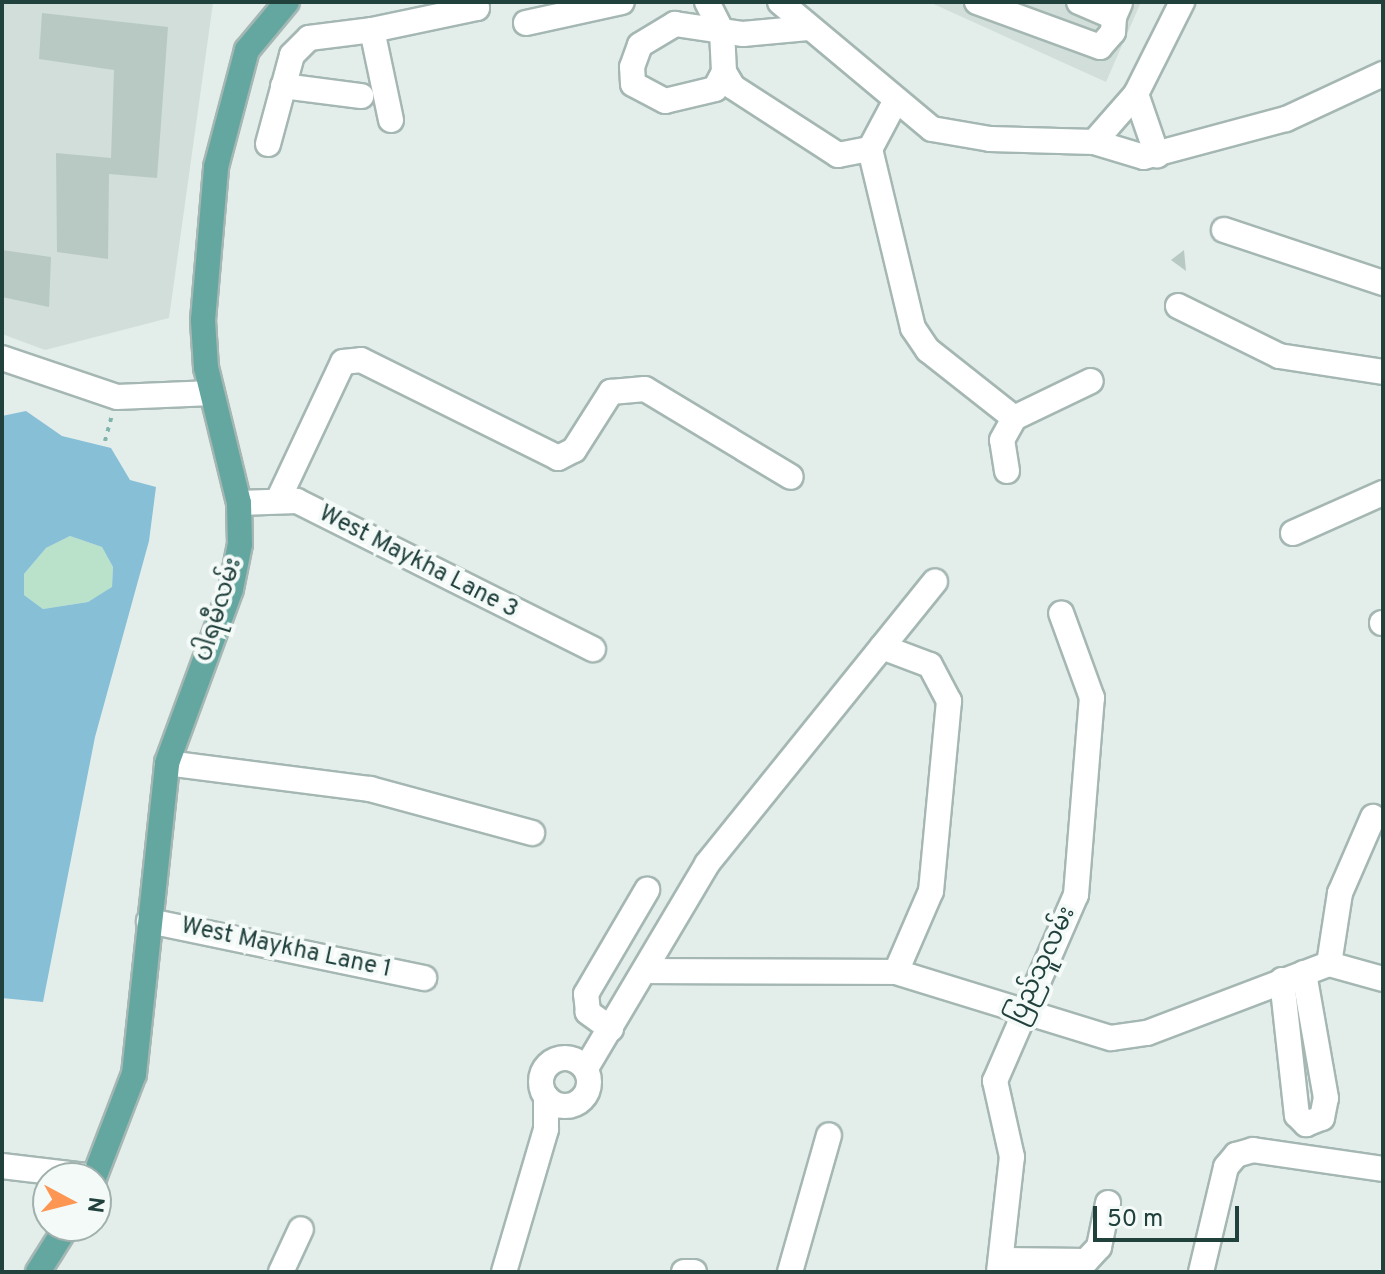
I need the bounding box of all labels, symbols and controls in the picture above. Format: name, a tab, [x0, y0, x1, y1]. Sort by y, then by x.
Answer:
street label: West Maykha Lane 3	[314, 500, 522, 626]
street label: ပါရမီလမ်း	[191, 555, 249, 665]
street label: ပြည်သူလမ်း	[1003, 902, 1083, 1030]
street label: West Maykha Lane 1	[178, 913, 394, 985]
north arrow	[32, 1162, 112, 1242]
scale bar	[1097, 1190, 1243, 1240]
text: N	[80, 1195, 109, 1214]
text: 50 m	[1107, 1205, 1163, 1235]

